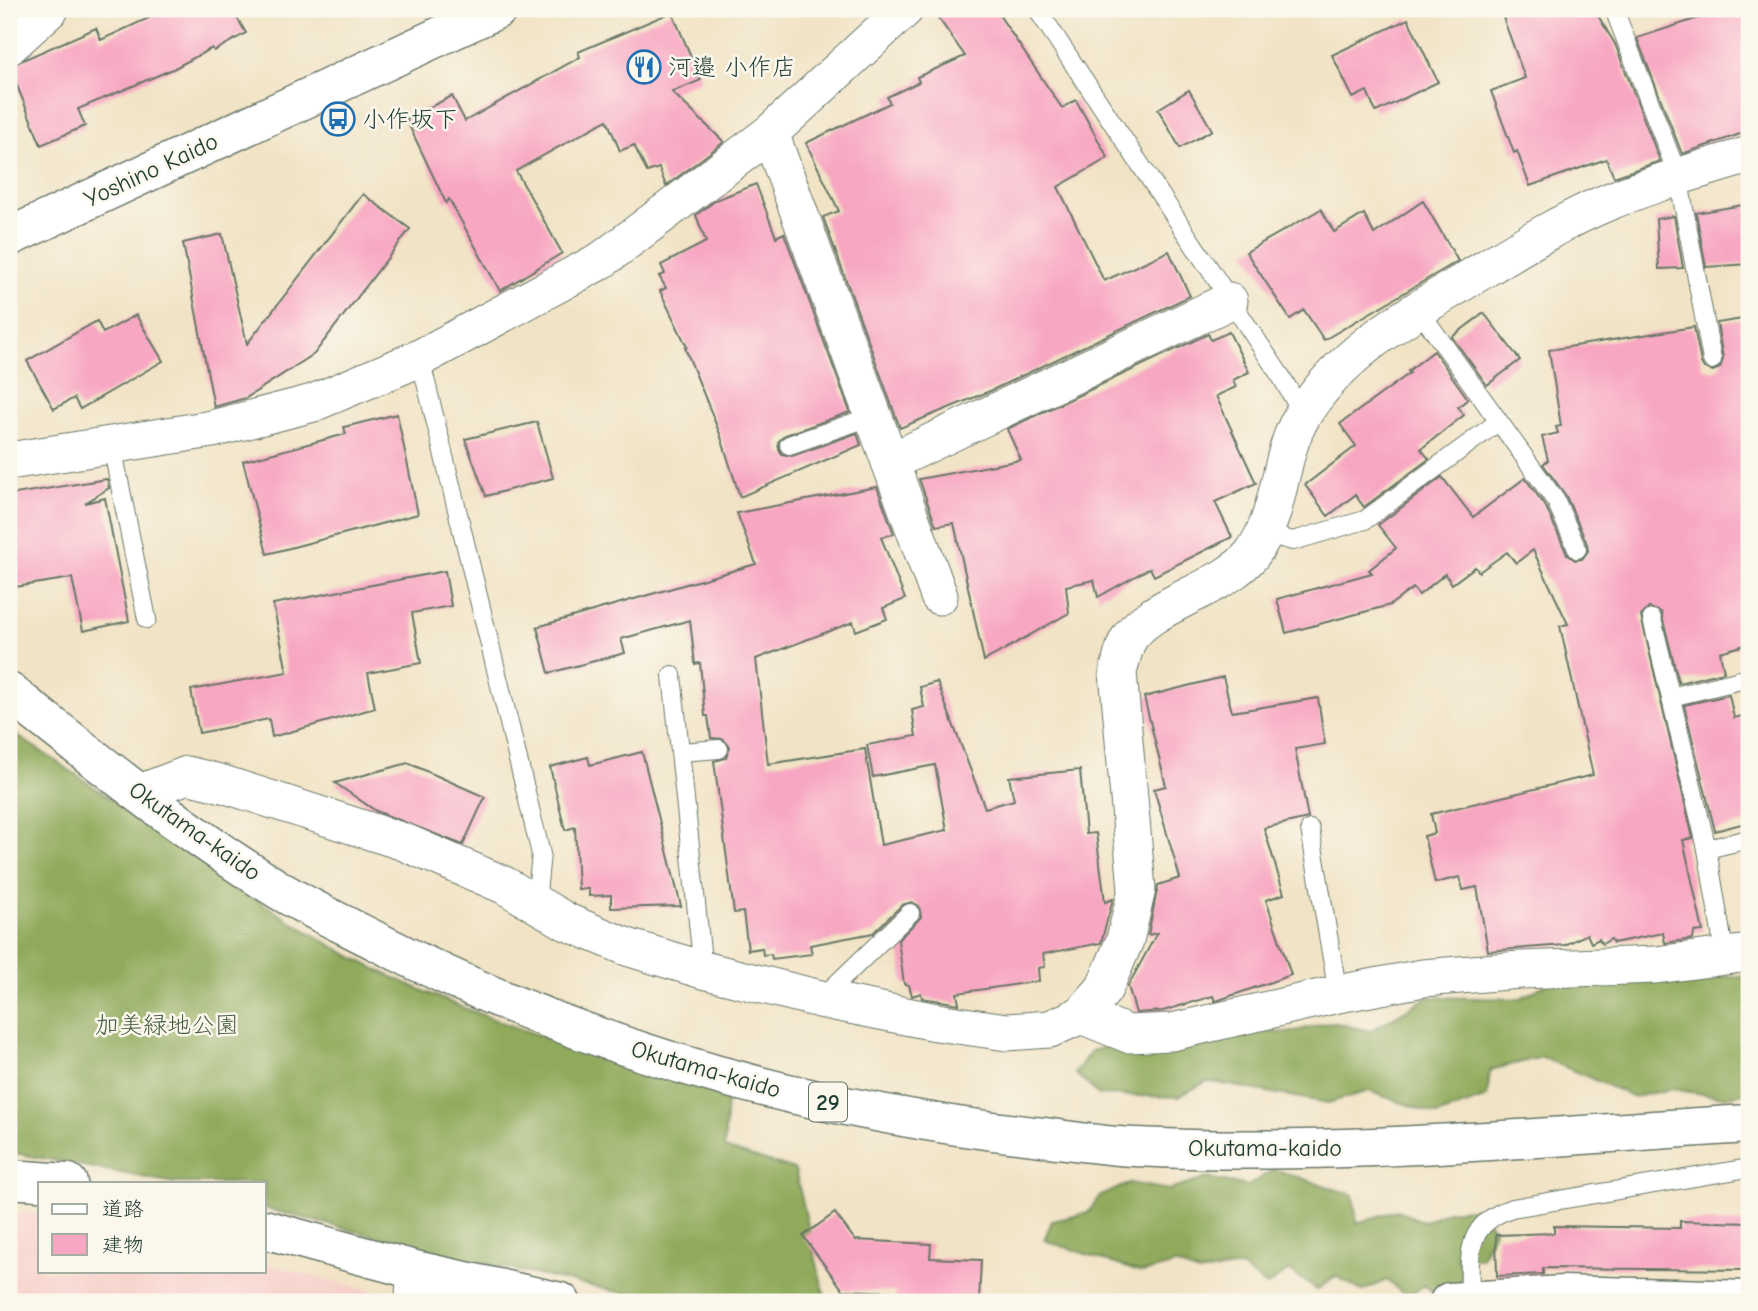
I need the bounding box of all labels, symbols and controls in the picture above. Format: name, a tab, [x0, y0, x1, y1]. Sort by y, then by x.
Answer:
restaurant icon: 河邉 小作店	[625, 48, 663, 86]
place label: 河邉 小作店	[668, 53, 796, 81]
bus stop icon: 小作坂下	[319, 100, 357, 138]
place label: 小作坂下	[362, 105, 458, 133]
street label: Yoshino Kaido	[80, 127, 222, 213]
street label: Okutama-kaido	[124, 775, 266, 887]
park label: 加美緑地公園	[95, 1011, 239, 1039]
street label: Okutama-kaido	[628, 1034, 784, 1104]
road number: 29	[809, 1082, 847, 1121]
street label: Okutama-kaido	[1188, 1134, 1342, 1162]
legend	[38, 1182, 266, 1272]
text: 道路	[102, 1197, 144, 1221]
text: 建物	[102, 1233, 144, 1257]

